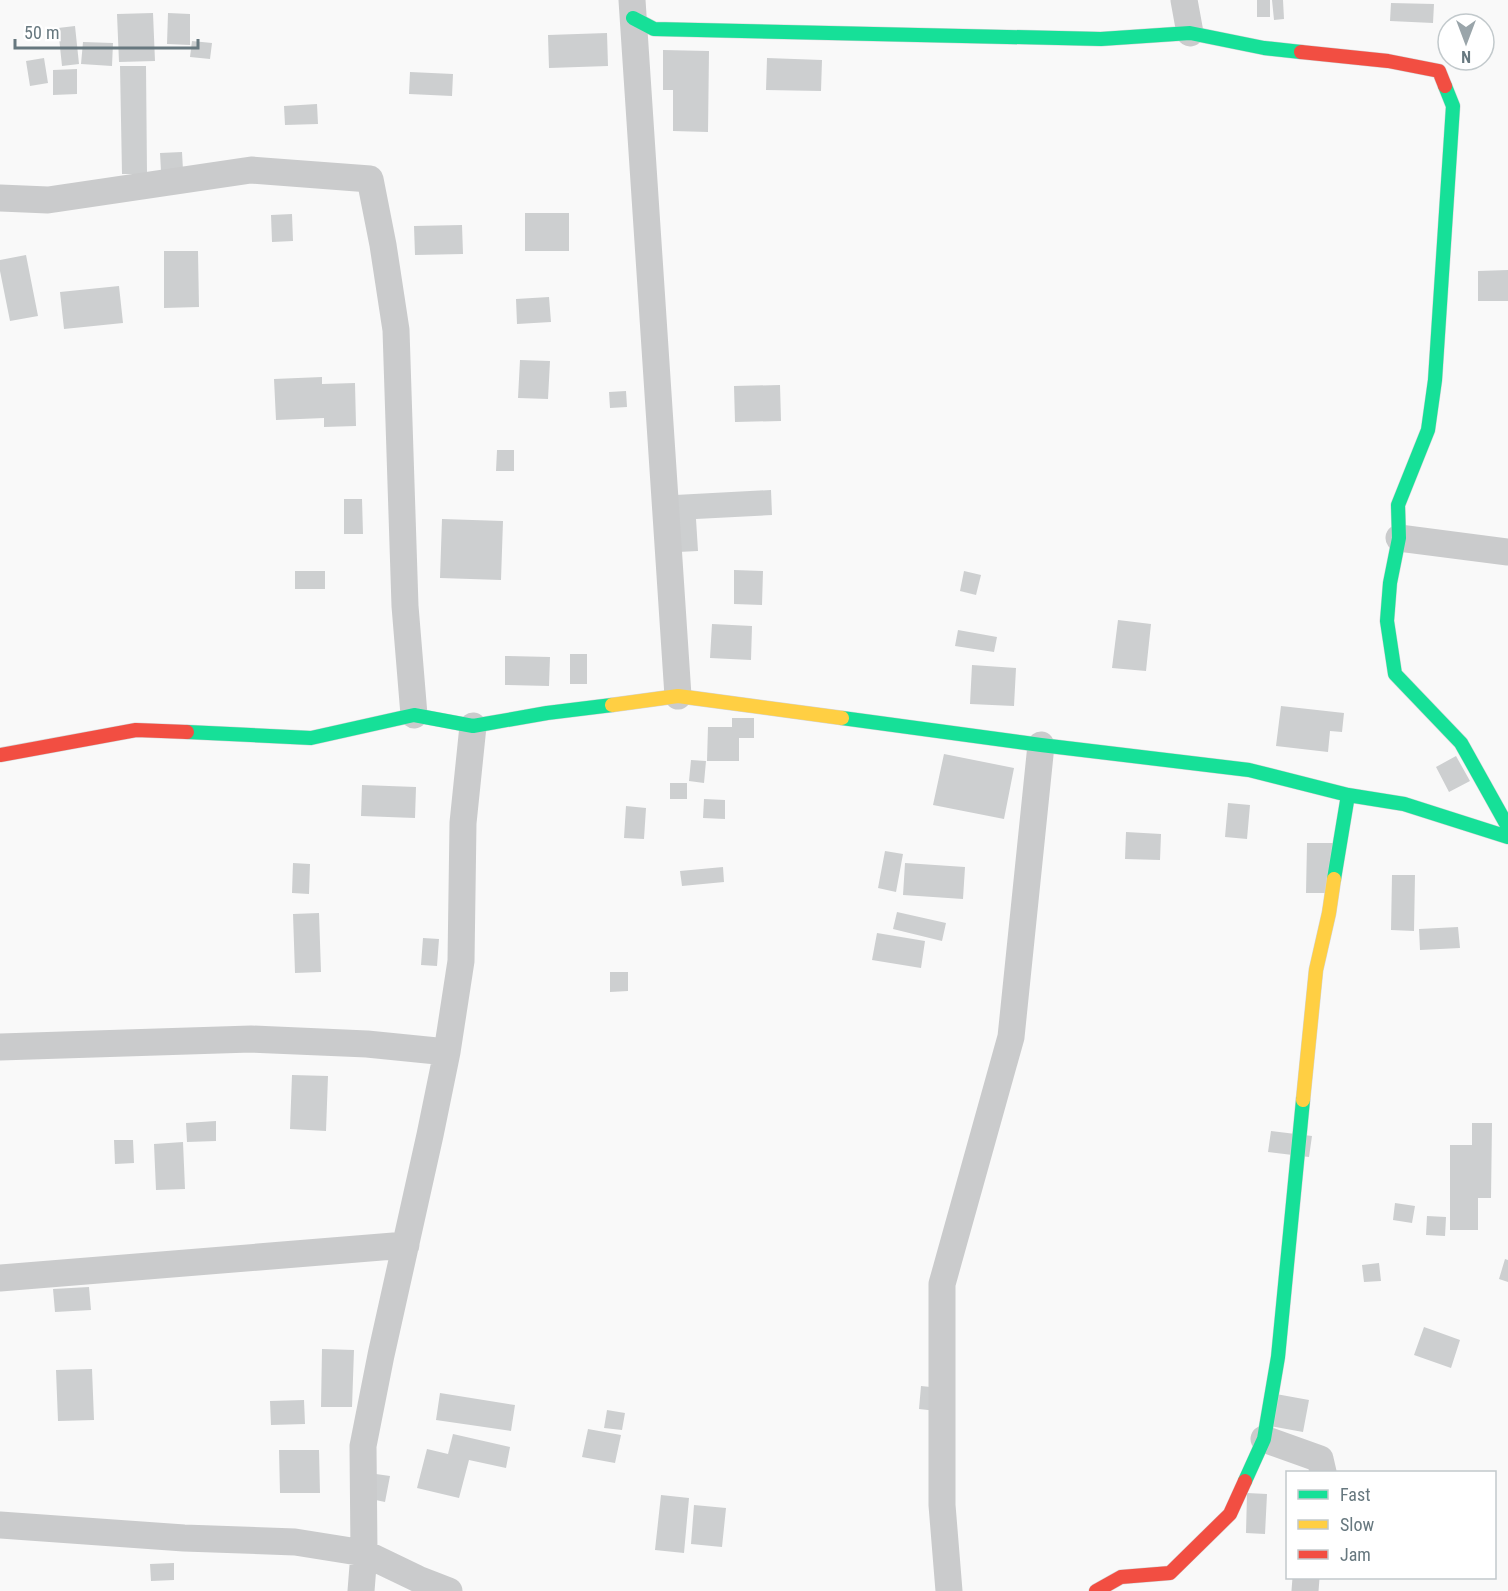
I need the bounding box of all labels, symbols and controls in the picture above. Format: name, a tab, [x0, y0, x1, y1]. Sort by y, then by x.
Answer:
scale bar	[15, 12, 198, 50]
north arrow	[1436, 12, 1496, 72]
text: 50 m	[24, 22, 59, 43]
text: N	[1461, 47, 1471, 66]
legend	[1286, 1471, 1496, 1579]
text: Fast	[1340, 1484, 1371, 1505]
text: Slow	[1340, 1514, 1375, 1535]
text: Jam	[1340, 1544, 1371, 1565]

